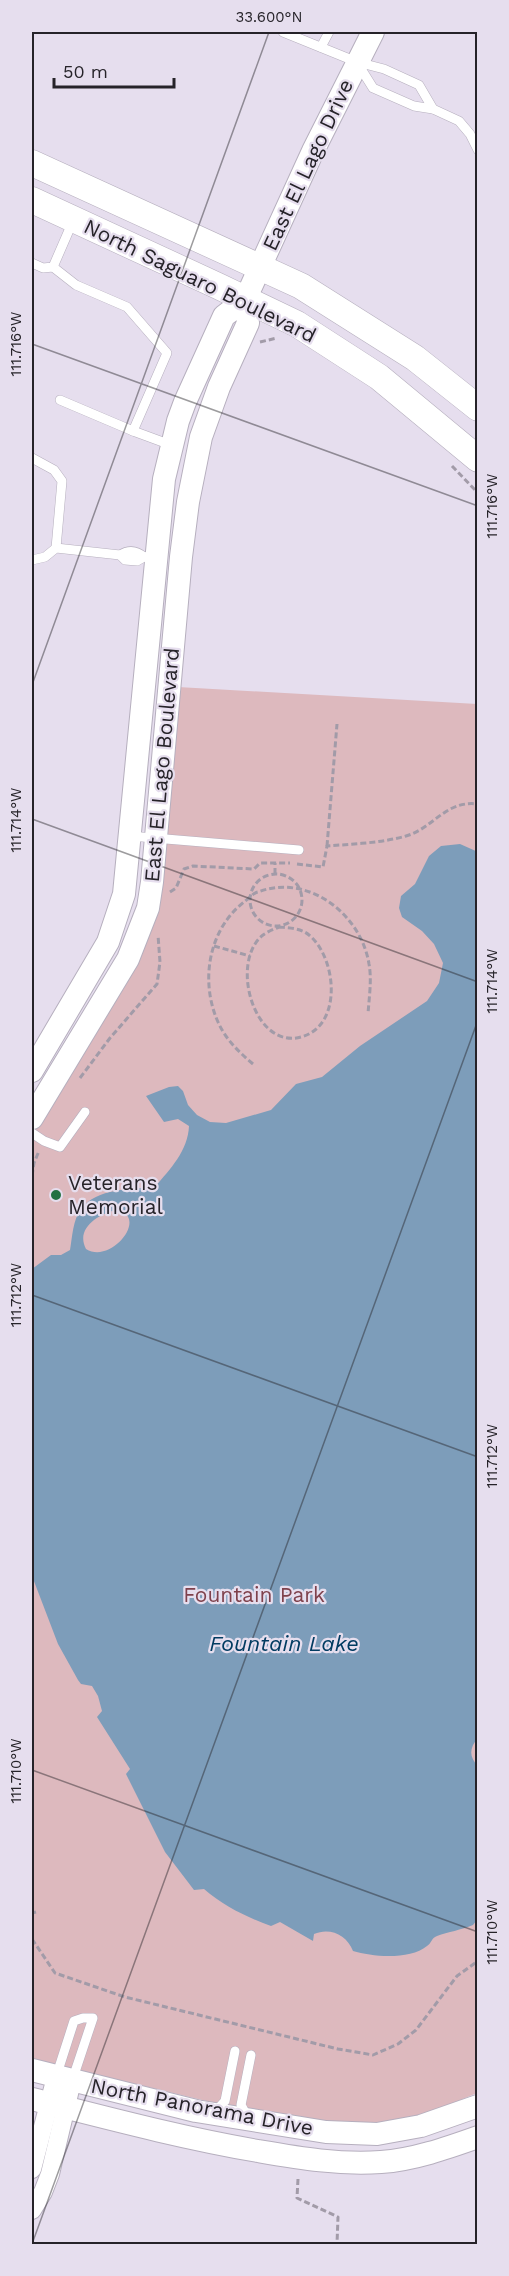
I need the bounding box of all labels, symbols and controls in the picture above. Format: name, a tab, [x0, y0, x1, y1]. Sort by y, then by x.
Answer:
text: 33.600°N	[236, 8, 302, 26]
scale bar	[54, 51, 174, 89]
text: 50 m	[63, 61, 108, 82]
street label: East El Lago Drive	[257, 75, 358, 254]
street label: North Saguaro Boulevard	[80, 213, 320, 348]
text: 111.716°W	[7, 312, 25, 376]
text: 111.716°W	[483, 474, 501, 538]
street label: East El Lago Boulevard	[139, 647, 184, 883]
text: 111.714°W	[7, 788, 25, 852]
text: 111.714°W	[483, 949, 501, 1013]
place label: Veterans Memorial	[68, 1170, 164, 1219]
marker: Veterans Memorial	[49, 1188, 63, 1202]
text: 111.712°W	[7, 1263, 25, 1327]
text: 111.712°W	[483, 1424, 501, 1488]
park label: Fountain Park	[183, 1582, 325, 1607]
water label: Fountain Lake	[209, 1631, 359, 1656]
text: 111.710°W	[7, 1738, 25, 1804]
text: 111.710°W	[483, 1899, 501, 1965]
street label: North Panorama Drive	[89, 2073, 315, 2140]

